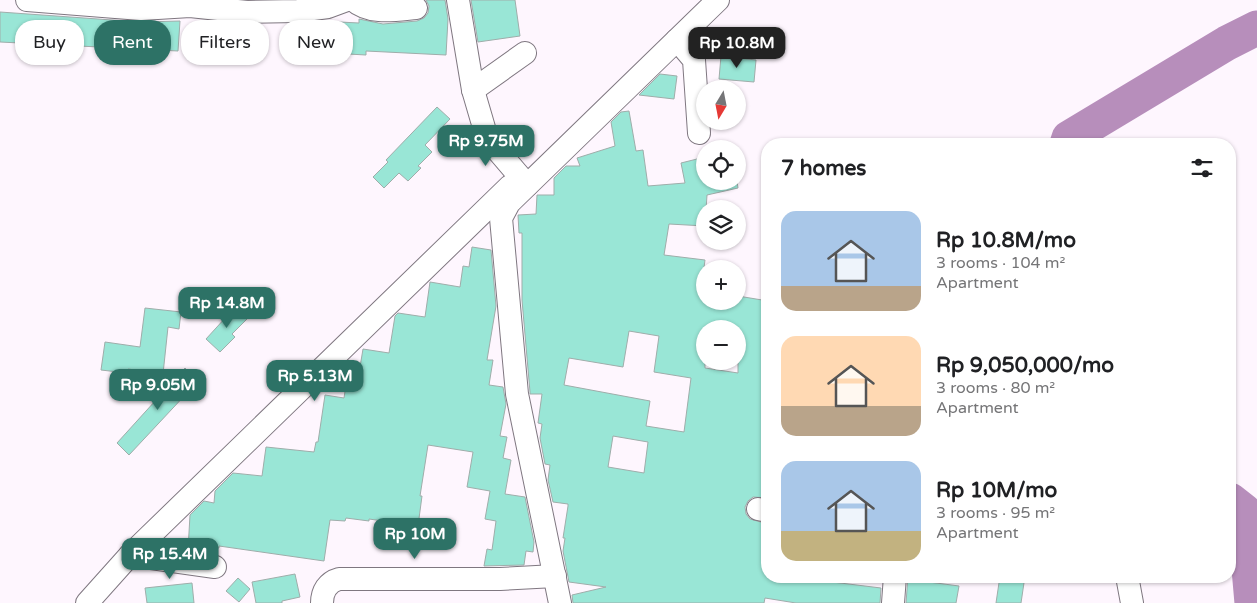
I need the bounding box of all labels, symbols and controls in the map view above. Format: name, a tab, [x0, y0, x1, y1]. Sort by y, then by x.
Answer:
chip: Buy	[15, 20, 84, 65]
chip: Rent	[94, 20, 171, 65]
chip: Filters	[181, 20, 269, 65]
chip: New	[279, 20, 353, 65]
pin: Rp 10.8M	[685, 27, 789, 69]
text: Rp 10.8M	[699, 33, 775, 53]
north arrow	[696, 80, 746, 130]
map controls	[696, 80, 746, 370]
pin: Rp 9.75M	[434, 124, 538, 167]
text: Rp 9.75M	[448, 131, 524, 151]
button: locate	[696, 140, 746, 190]
icon: filters	[1188, 154, 1216, 182]
text: 7 homes	[781, 156, 866, 181]
button: layers	[696, 200, 746, 250]
text: Rp 10.8M/mo	[936, 228, 1076, 253]
icon: home	[821, 231, 881, 291]
text: 3 rooms · 104 m²	[936, 253, 1065, 273]
button: +	[696, 260, 746, 310]
text: Apartment	[936, 273, 1019, 293]
pin: Rp 14.8M	[175, 286, 279, 329]
text: Rp 14.8M	[189, 293, 265, 313]
button: −	[696, 320, 746, 370]
text: Rp 9,050,000/mo	[936, 353, 1114, 378]
icon: home	[821, 356, 881, 416]
pin: Rp 5.13M	[263, 360, 367, 402]
text: Rp 5.13M	[277, 366, 353, 386]
pin: Rp 9.05M	[106, 368, 210, 411]
text: Rp 9.05M	[120, 375, 196, 395]
text: 3 rooms · 80 m²	[936, 378, 1055, 398]
text: Apartment	[936, 398, 1019, 418]
text: Rp 10M/mo	[936, 478, 1057, 503]
icon: home	[821, 481, 881, 541]
text: 3 rooms · 95 m²	[936, 503, 1055, 523]
pin: Rp 10M	[374, 518, 456, 560]
text: Apartment	[936, 523, 1019, 543]
text: Rp 10M	[384, 524, 446, 544]
pin: Rp 15.4M	[118, 538, 222, 580]
text: Rp 15.4M	[133, 544, 207, 564]

